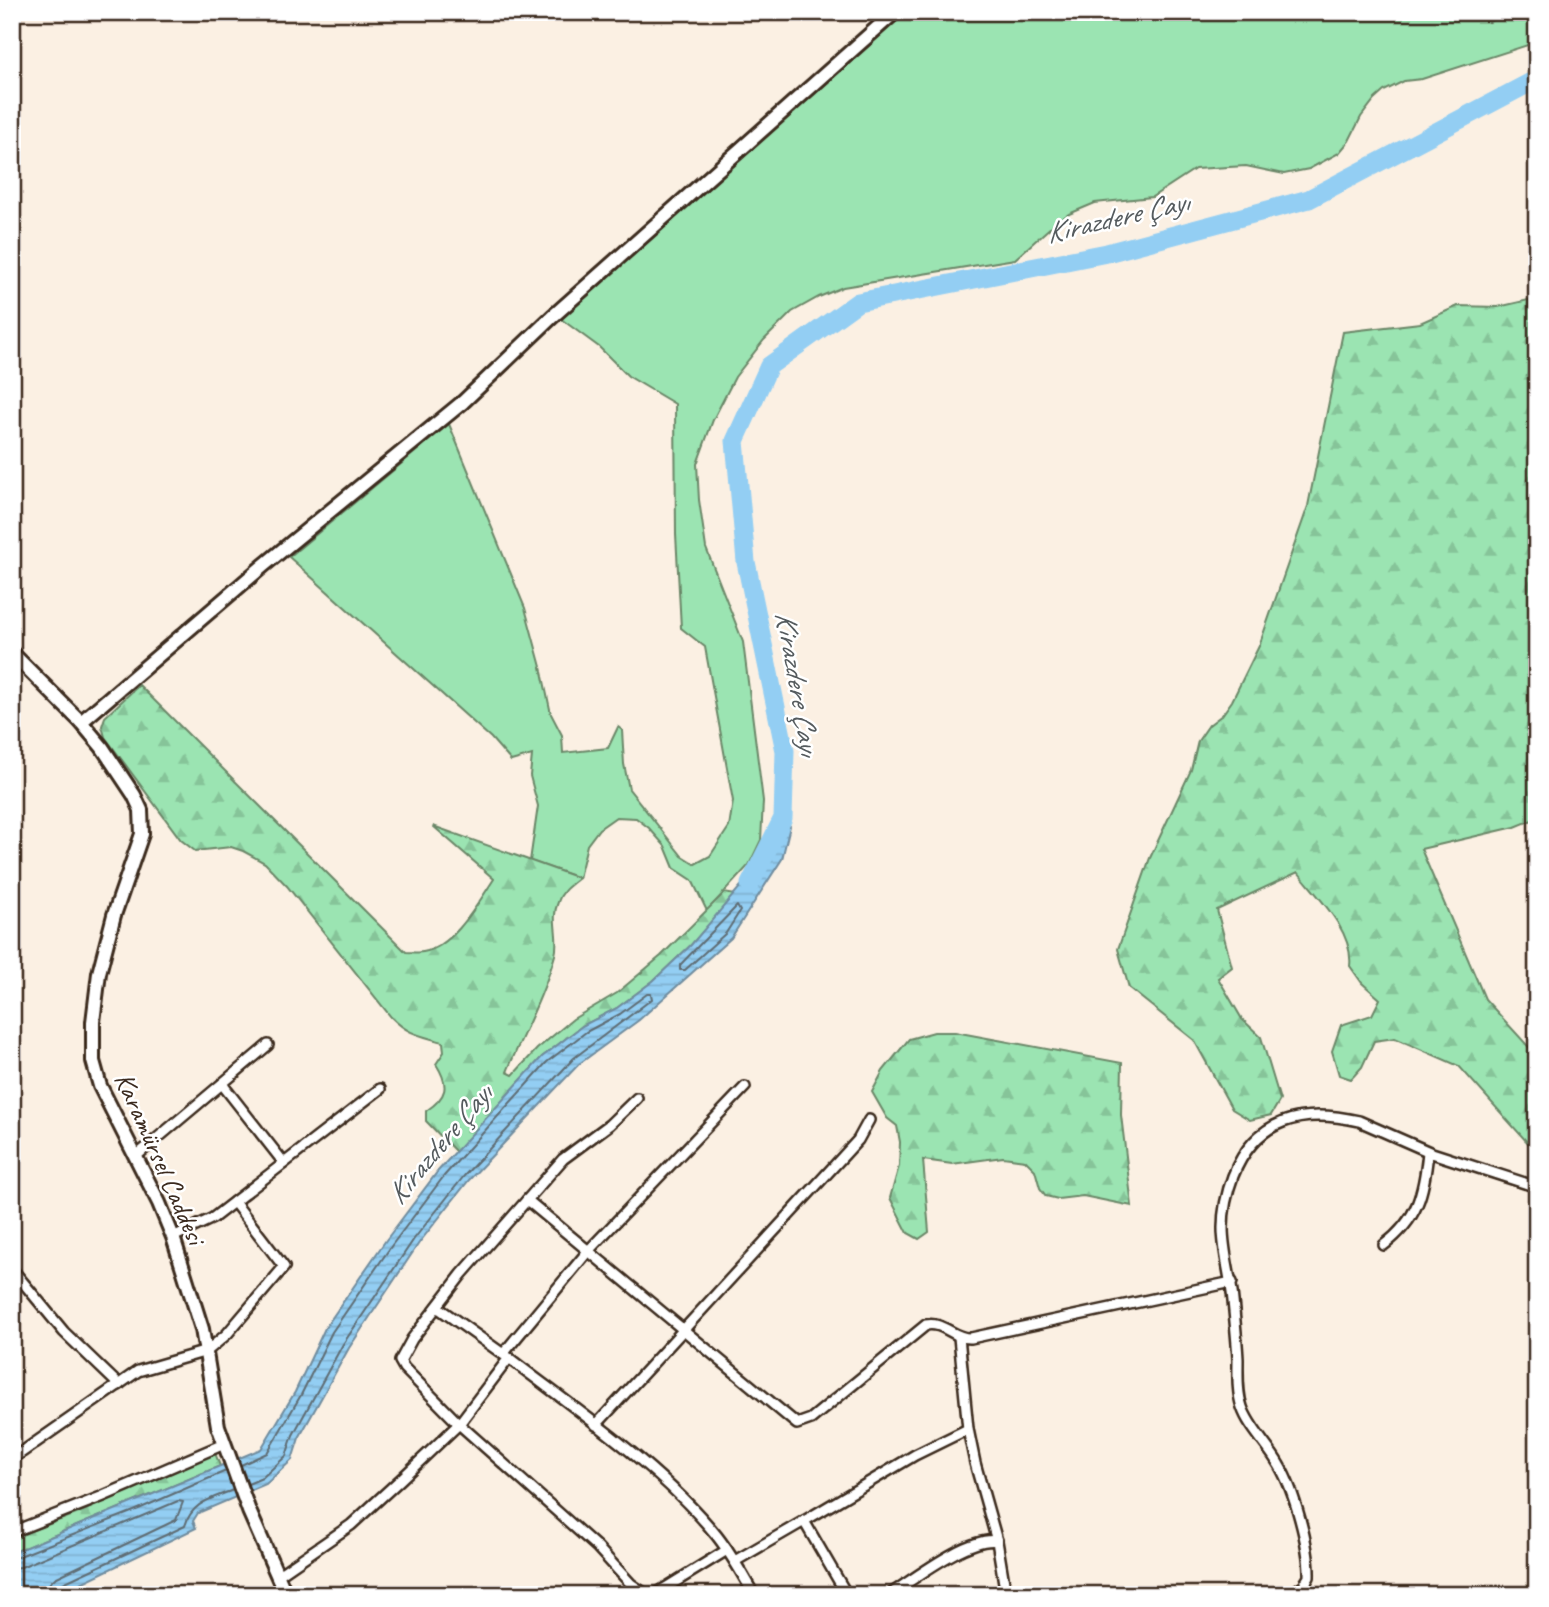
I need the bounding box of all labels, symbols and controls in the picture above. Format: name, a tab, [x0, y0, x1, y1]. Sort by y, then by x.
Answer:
water label: Kirazdere Çayı	[1042, 181, 1195, 252]
water label: Kirazdere Çayı	[767, 608, 830, 761]
street label: Karamürsel Caddesi	[107, 1067, 216, 1253]
water label: Kirazdere Çayı	[378, 1074, 502, 1212]

